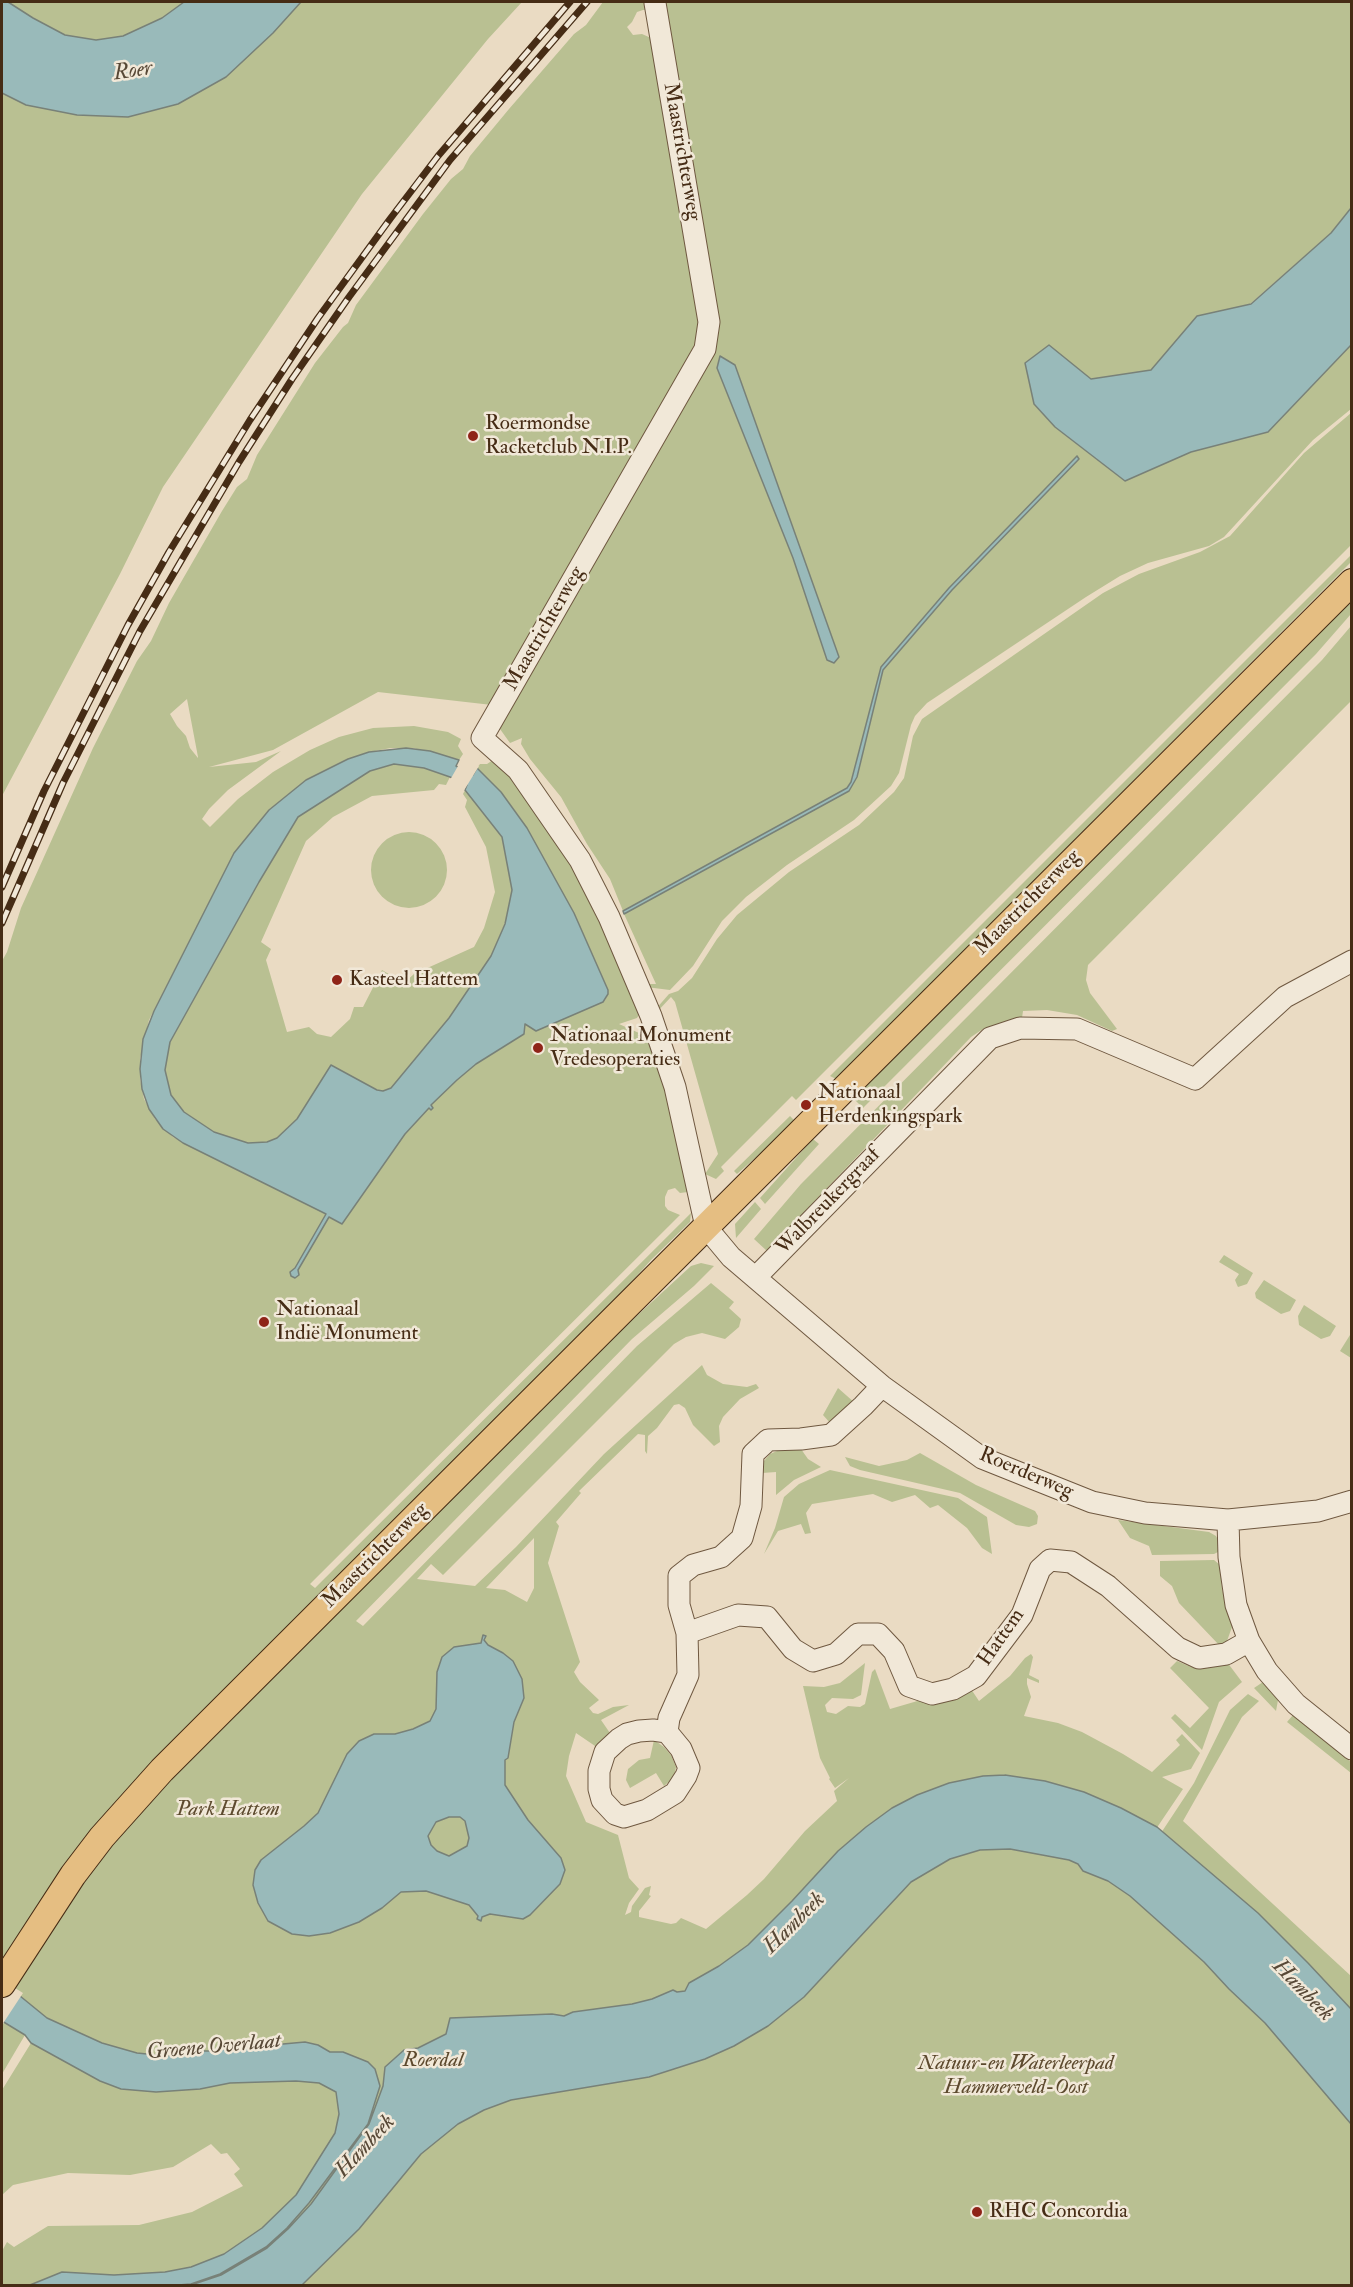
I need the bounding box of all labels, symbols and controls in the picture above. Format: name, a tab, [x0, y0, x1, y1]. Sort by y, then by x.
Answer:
water label: Roer	[112, 56, 154, 88]
street label: Maastrichterweg	[656, 81, 706, 223]
place label: Roermondse Racketclub N.I.P.	[485, 411, 632, 461]
marker: Roermondse Racketclub N.I.P.	[466, 429, 480, 443]
street label: Maastrichterweg	[499, 562, 591, 696]
street label: Maastrichterweg	[970, 845, 1086, 961]
place label: Kasteel Hattem	[349, 967, 478, 993]
marker: Kasteel Hattem	[330, 973, 344, 987]
place label: Nationaal Monument Vredesoperaties	[550, 1023, 731, 1073]
marker: Nationaal Monument Vredesoperaties	[531, 1041, 545, 1055]
place label: Nationaal Herdenkingspark	[818, 1080, 962, 1130]
marker: Nationaal Herdenkingspark	[799, 1098, 813, 1112]
street label: Walbreukergraaf	[771, 1143, 887, 1261]
place label: Nationaal Indië Monument	[276, 1297, 418, 1347]
marker: Nationaal Indië Monument	[257, 1315, 271, 1329]
street label: Roerderweg	[975, 1443, 1077, 1505]
street label: Maastrichterweg	[318, 1498, 434, 1614]
street label: Hattem	[973, 1604, 1031, 1672]
park label: Park Hattem	[176, 1797, 280, 1823]
water label: Hambeek	[759, 1888, 831, 1960]
water label: Hambeek	[1266, 1954, 1338, 2028]
water label: Groene Overlaat	[146, 2029, 282, 2067]
park label: Roerdal	[403, 2048, 463, 2074]
park label: Natuur-en Waterleerpad Hammerveld-Oost	[918, 2051, 1114, 2101]
water label: Hambeek	[330, 2110, 402, 2184]
place label: RHC Concordia	[989, 2199, 1128, 2225]
marker: RHC Concordia	[970, 2205, 984, 2219]

